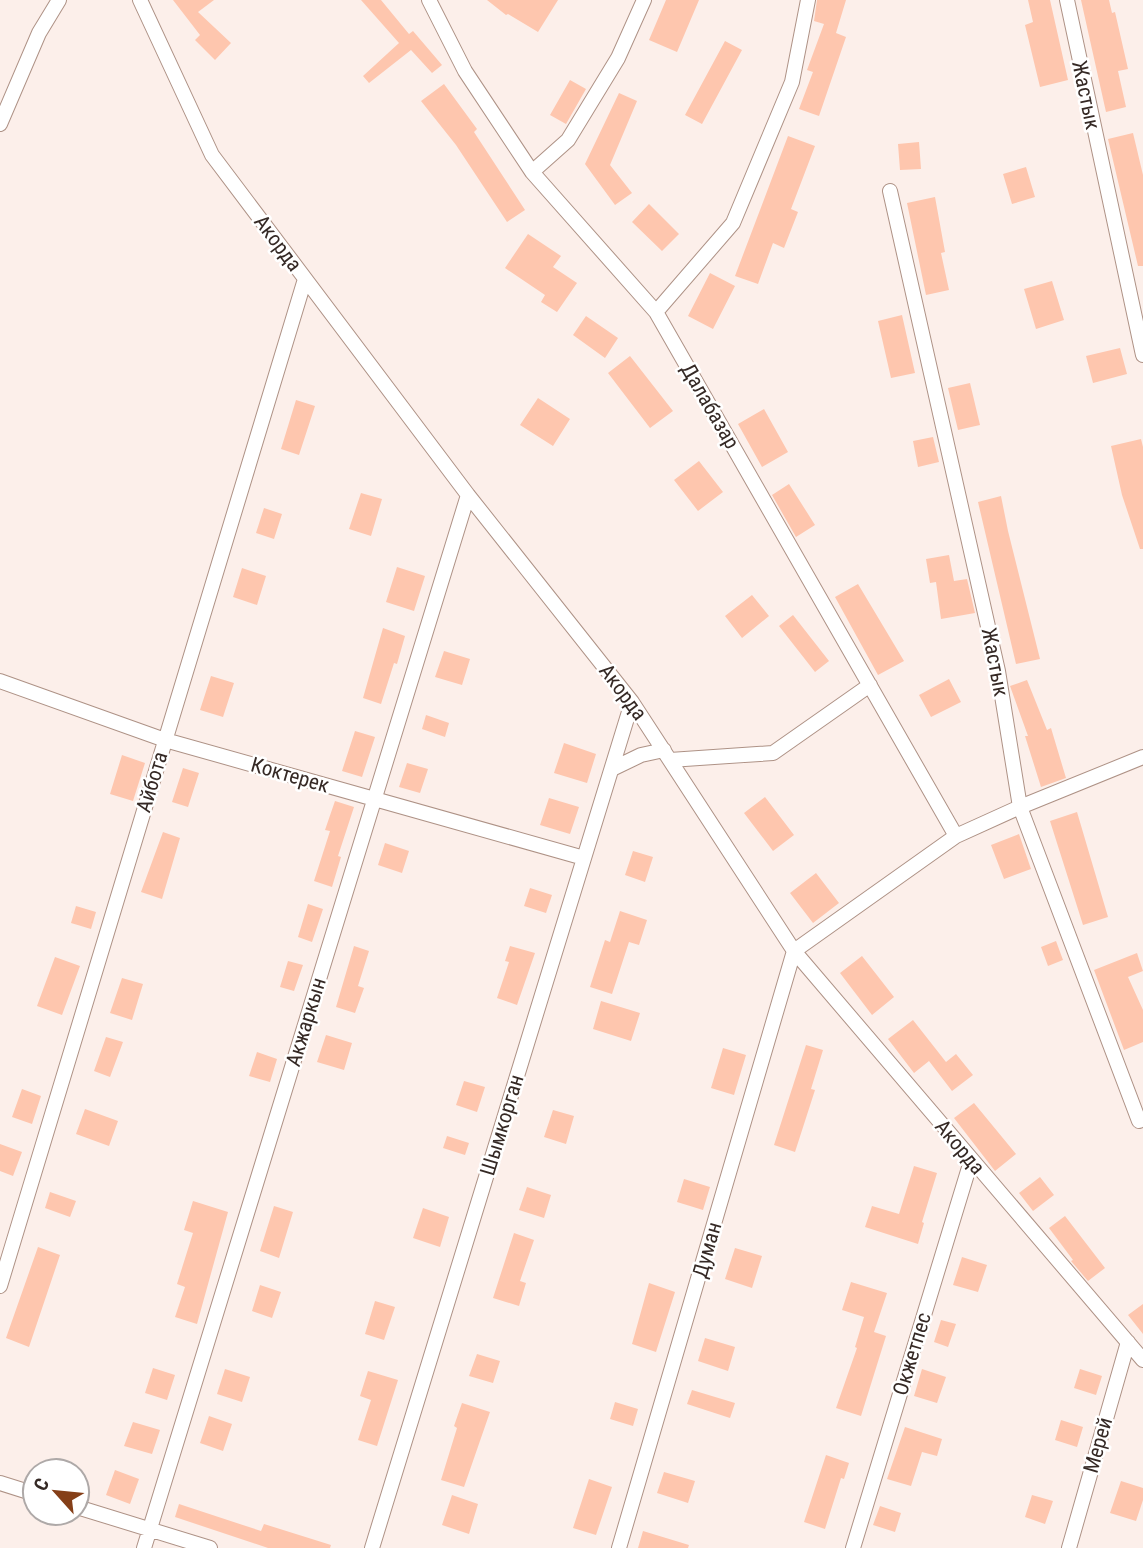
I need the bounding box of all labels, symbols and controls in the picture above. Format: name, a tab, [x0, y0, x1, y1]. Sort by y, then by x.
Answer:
street label: Жастык	[1067, 58, 1105, 132]
street label: Акорда	[249, 210, 307, 276]
street label: Далабазар	[676, 359, 744, 453]
street label: Жастык	[977, 626, 1013, 698]
street label: Акорда	[594, 659, 652, 725]
street label: Айбота	[131, 749, 173, 815]
street label: Коктерек	[248, 752, 332, 798]
street label: Акжаркын	[281, 975, 331, 1069]
street label: Шымкорган	[475, 1072, 529, 1178]
street label: Акорда	[930, 1115, 990, 1179]
street label: Думан	[688, 1219, 726, 1281]
street label: Окжетпес	[888, 1310, 936, 1398]
street label: Мерей	[1079, 1414, 1117, 1476]
north arrow	[21, 1457, 91, 1527]
text: С	[29, 1474, 54, 1495]

